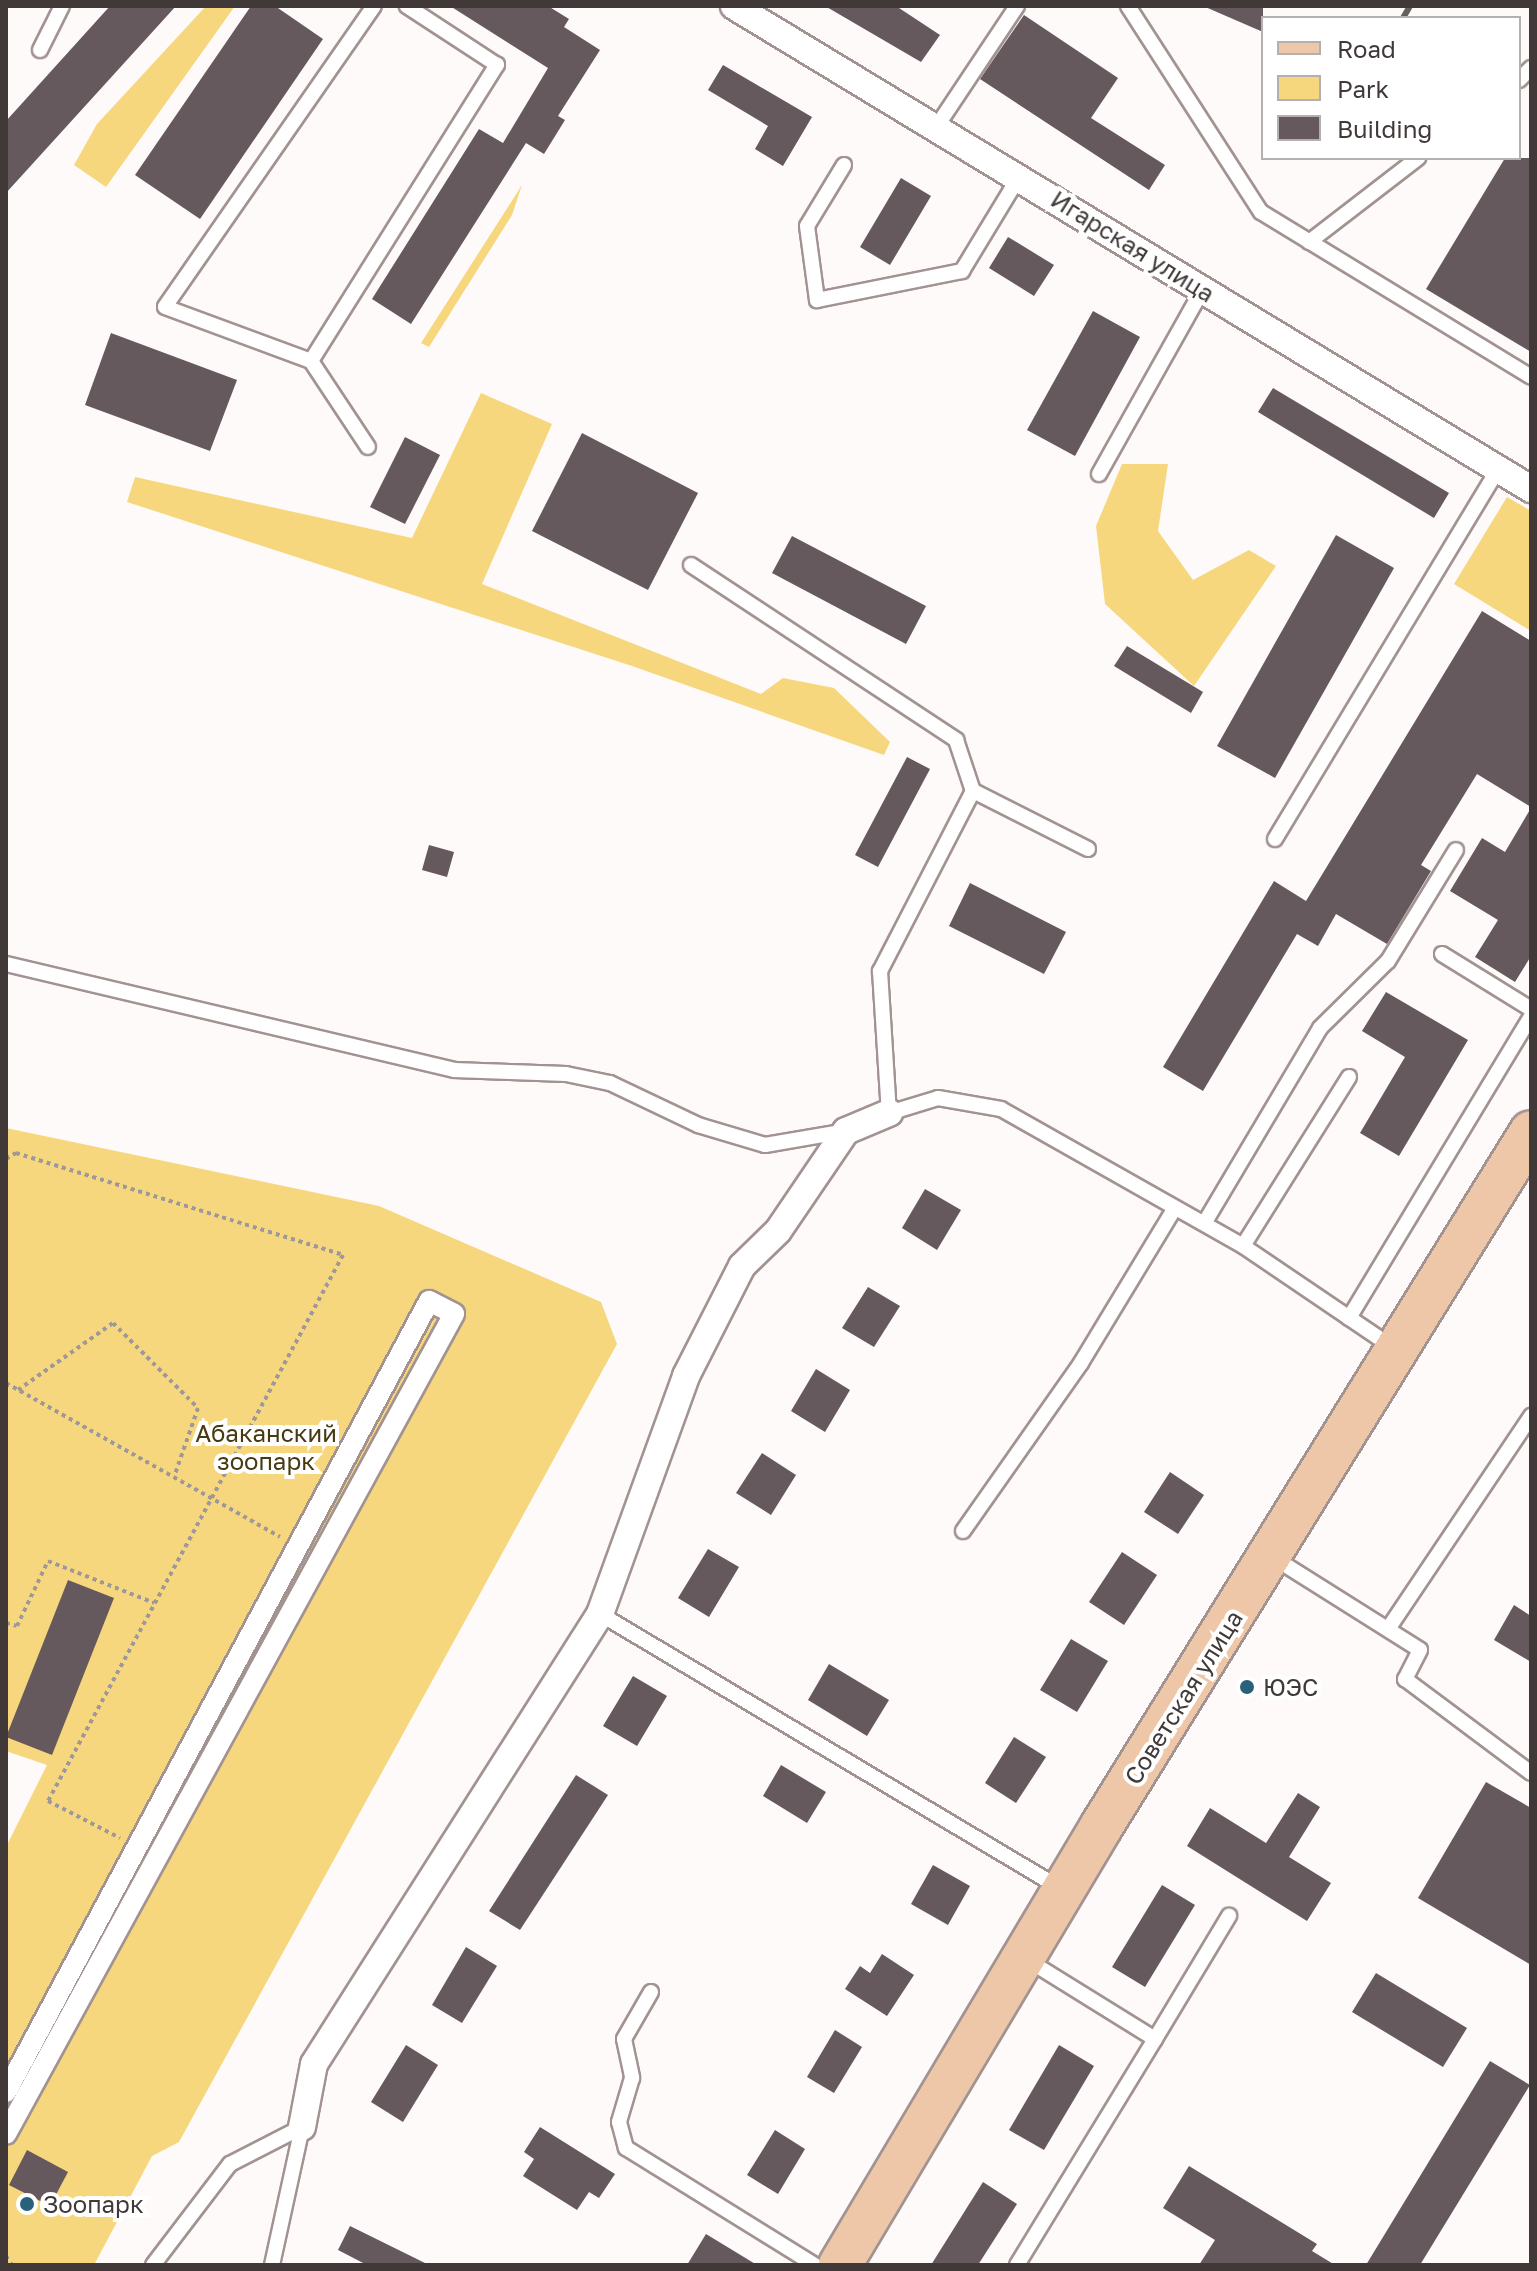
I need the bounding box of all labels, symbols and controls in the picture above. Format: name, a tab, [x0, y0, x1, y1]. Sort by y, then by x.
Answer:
legend	[1261, 16, 1521, 160]
text: Road	[1337, 34, 1396, 63]
text: Park	[1337, 74, 1389, 103]
text: Building	[1337, 114, 1432, 143]
street label: Игарская улица	[1046, 184, 1220, 308]
park label: Абаканский зоопарк	[195, 1419, 337, 1475]
street label: Советская улица	[1118, 1605, 1248, 1789]
place label: ЮЭС	[1263, 1673, 1318, 1701]
marker: ЮЭС	[1238, 1678, 1256, 1696]
place label: Зоопарк	[43, 2190, 144, 2218]
marker: Зоопарк	[18, 2195, 36, 2213]

